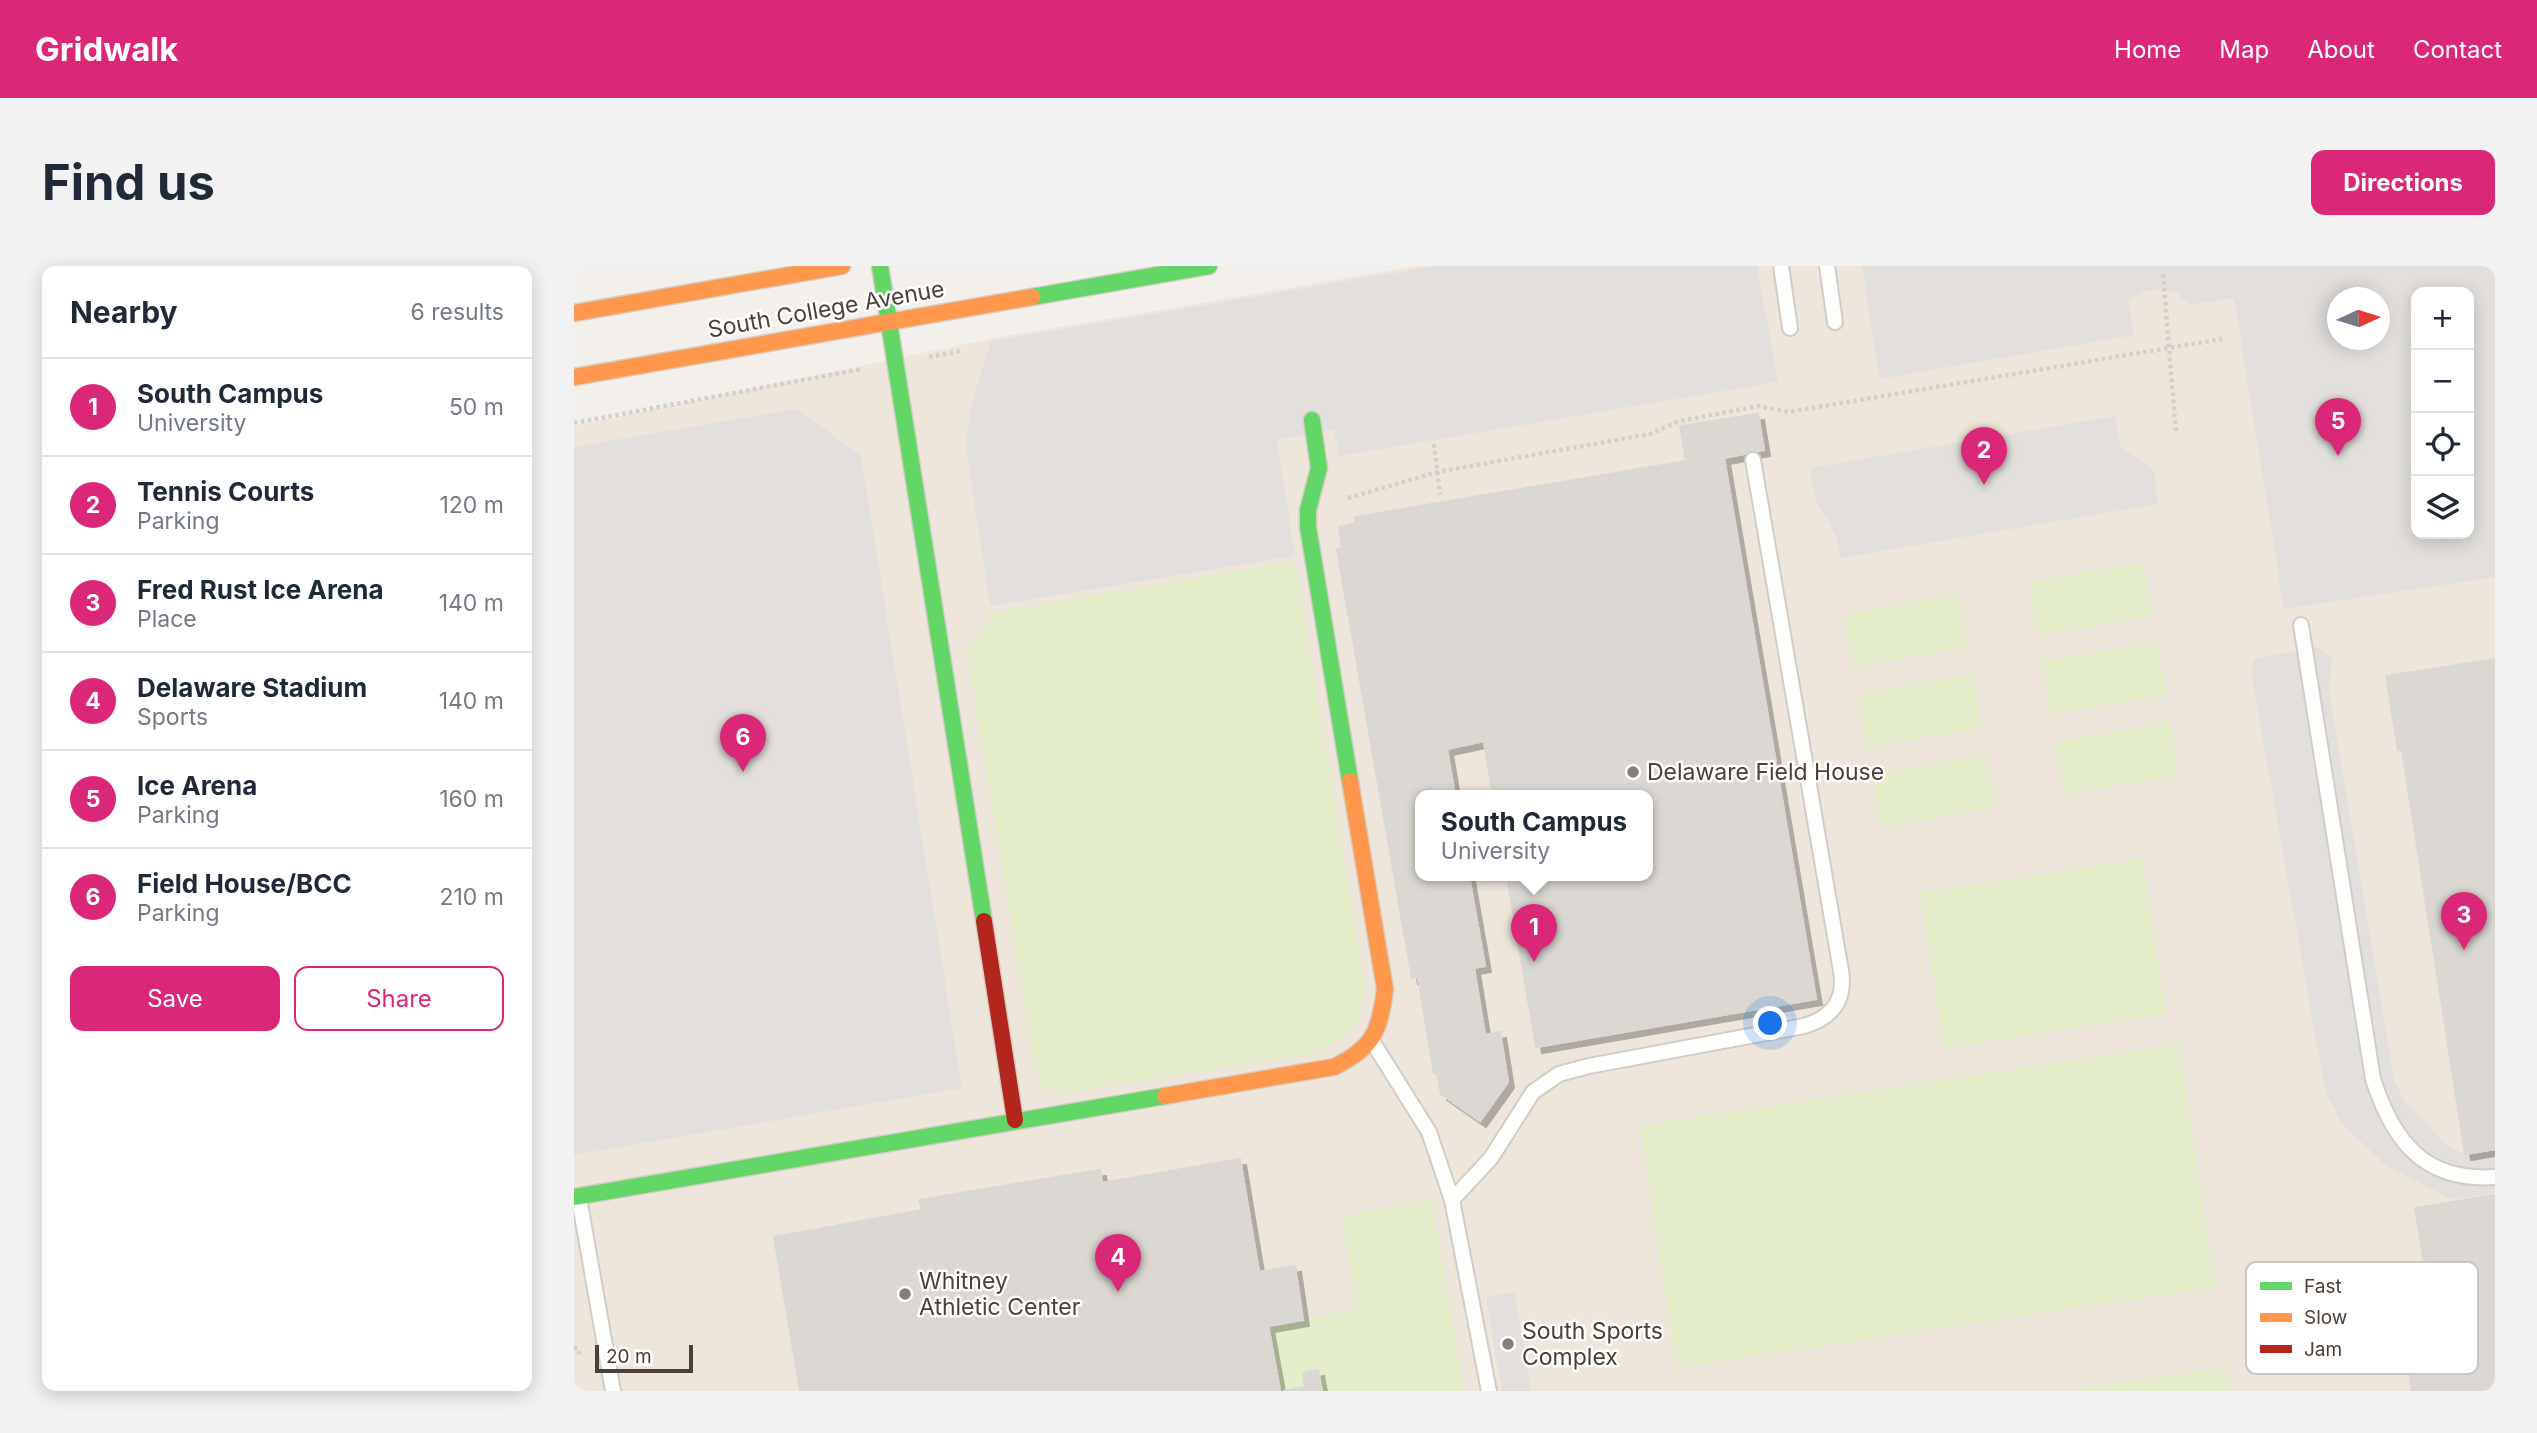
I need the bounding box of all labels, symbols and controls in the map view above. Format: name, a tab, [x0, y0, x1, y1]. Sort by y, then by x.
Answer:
text: Gridwalk	[35, 29, 178, 69]
text: Home	[2114, 35, 2181, 64]
text: Map	[2219, 35, 2269, 64]
text: About	[2307, 35, 2375, 64]
text: Contact	[2413, 35, 2502, 64]
button: Directions	[2311, 150, 2495, 215]
text: Find us	[42, 153, 215, 212]
street label: South College Avenue	[706, 274, 946, 344]
north arrow	[2327, 287, 2390, 350]
map controls	[2411, 287, 2474, 539]
button: +	[2411, 287, 2474, 350]
text: Nearby	[70, 294, 178, 330]
text: 6 results	[410, 298, 504, 326]
button: −	[2411, 350, 2474, 413]
text: South Campus	[137, 378, 323, 409]
text: 1	[88, 393, 98, 421]
text: 50 m	[449, 393, 504, 421]
pin: 5	[2315, 398, 2361, 456]
text: University	[137, 409, 246, 437]
button: locate	[2411, 413, 2474, 476]
pin: 2	[1961, 427, 2007, 485]
text: Tennis Courts	[137, 476, 314, 507]
button: layers	[2411, 476, 2474, 539]
text: 2	[86, 491, 100, 519]
text: 120 m	[439, 491, 504, 519]
text: Parking	[137, 507, 220, 535]
text: Fred Rust Ice Arena	[137, 574, 384, 605]
text: 3	[86, 589, 100, 617]
text: 140 m	[439, 589, 504, 617]
text: Place	[137, 605, 197, 633]
text: Delaware Stadium	[137, 672, 367, 703]
text: 4	[85, 687, 101, 715]
text: 140 m	[439, 687, 504, 715]
text: Sports	[137, 703, 208, 731]
pin: 6	[720, 714, 766, 772]
place label: Delaware Field House	[1647, 758, 1884, 786]
marker: Delaware Field House	[1625, 764, 1641, 780]
text: Ice Arena	[137, 770, 257, 801]
text: 5	[86, 785, 100, 813]
text: 160 m	[439, 785, 504, 813]
popup	[1415, 790, 1653, 881]
text: Parking	[137, 801, 220, 829]
text: South Campus	[1441, 806, 1627, 837]
text: University	[1441, 837, 1550, 865]
text: Field House/BCC	[137, 868, 352, 899]
text: 6	[86, 883, 100, 911]
text: 210 m	[439, 883, 504, 911]
pin: 3	[2441, 892, 2487, 950]
text: Parking	[137, 899, 220, 927]
pin: 1	[1511, 904, 1557, 962]
button: Save	[70, 966, 280, 1031]
button: Share	[294, 966, 504, 1031]
your location	[1753, 1006, 1787, 1040]
pin: 4	[1095, 1234, 1141, 1292]
legend	[2246, 1262, 2478, 1374]
place label: Whitney Athletic Center	[919, 1267, 1081, 1321]
text: Fast	[2304, 1275, 2342, 1298]
marker: Whitney Athletic Center	[897, 1286, 913, 1302]
text: Slow	[2304, 1306, 2347, 1329]
place label: South Sports Complex	[1522, 1317, 1663, 1371]
marker: South Sports Complex	[1500, 1336, 1516, 1352]
text: Jam	[2304, 1338, 2342, 1361]
scale bar	[595, 1342, 693, 1374]
text: 20 m	[606, 1345, 652, 1368]

